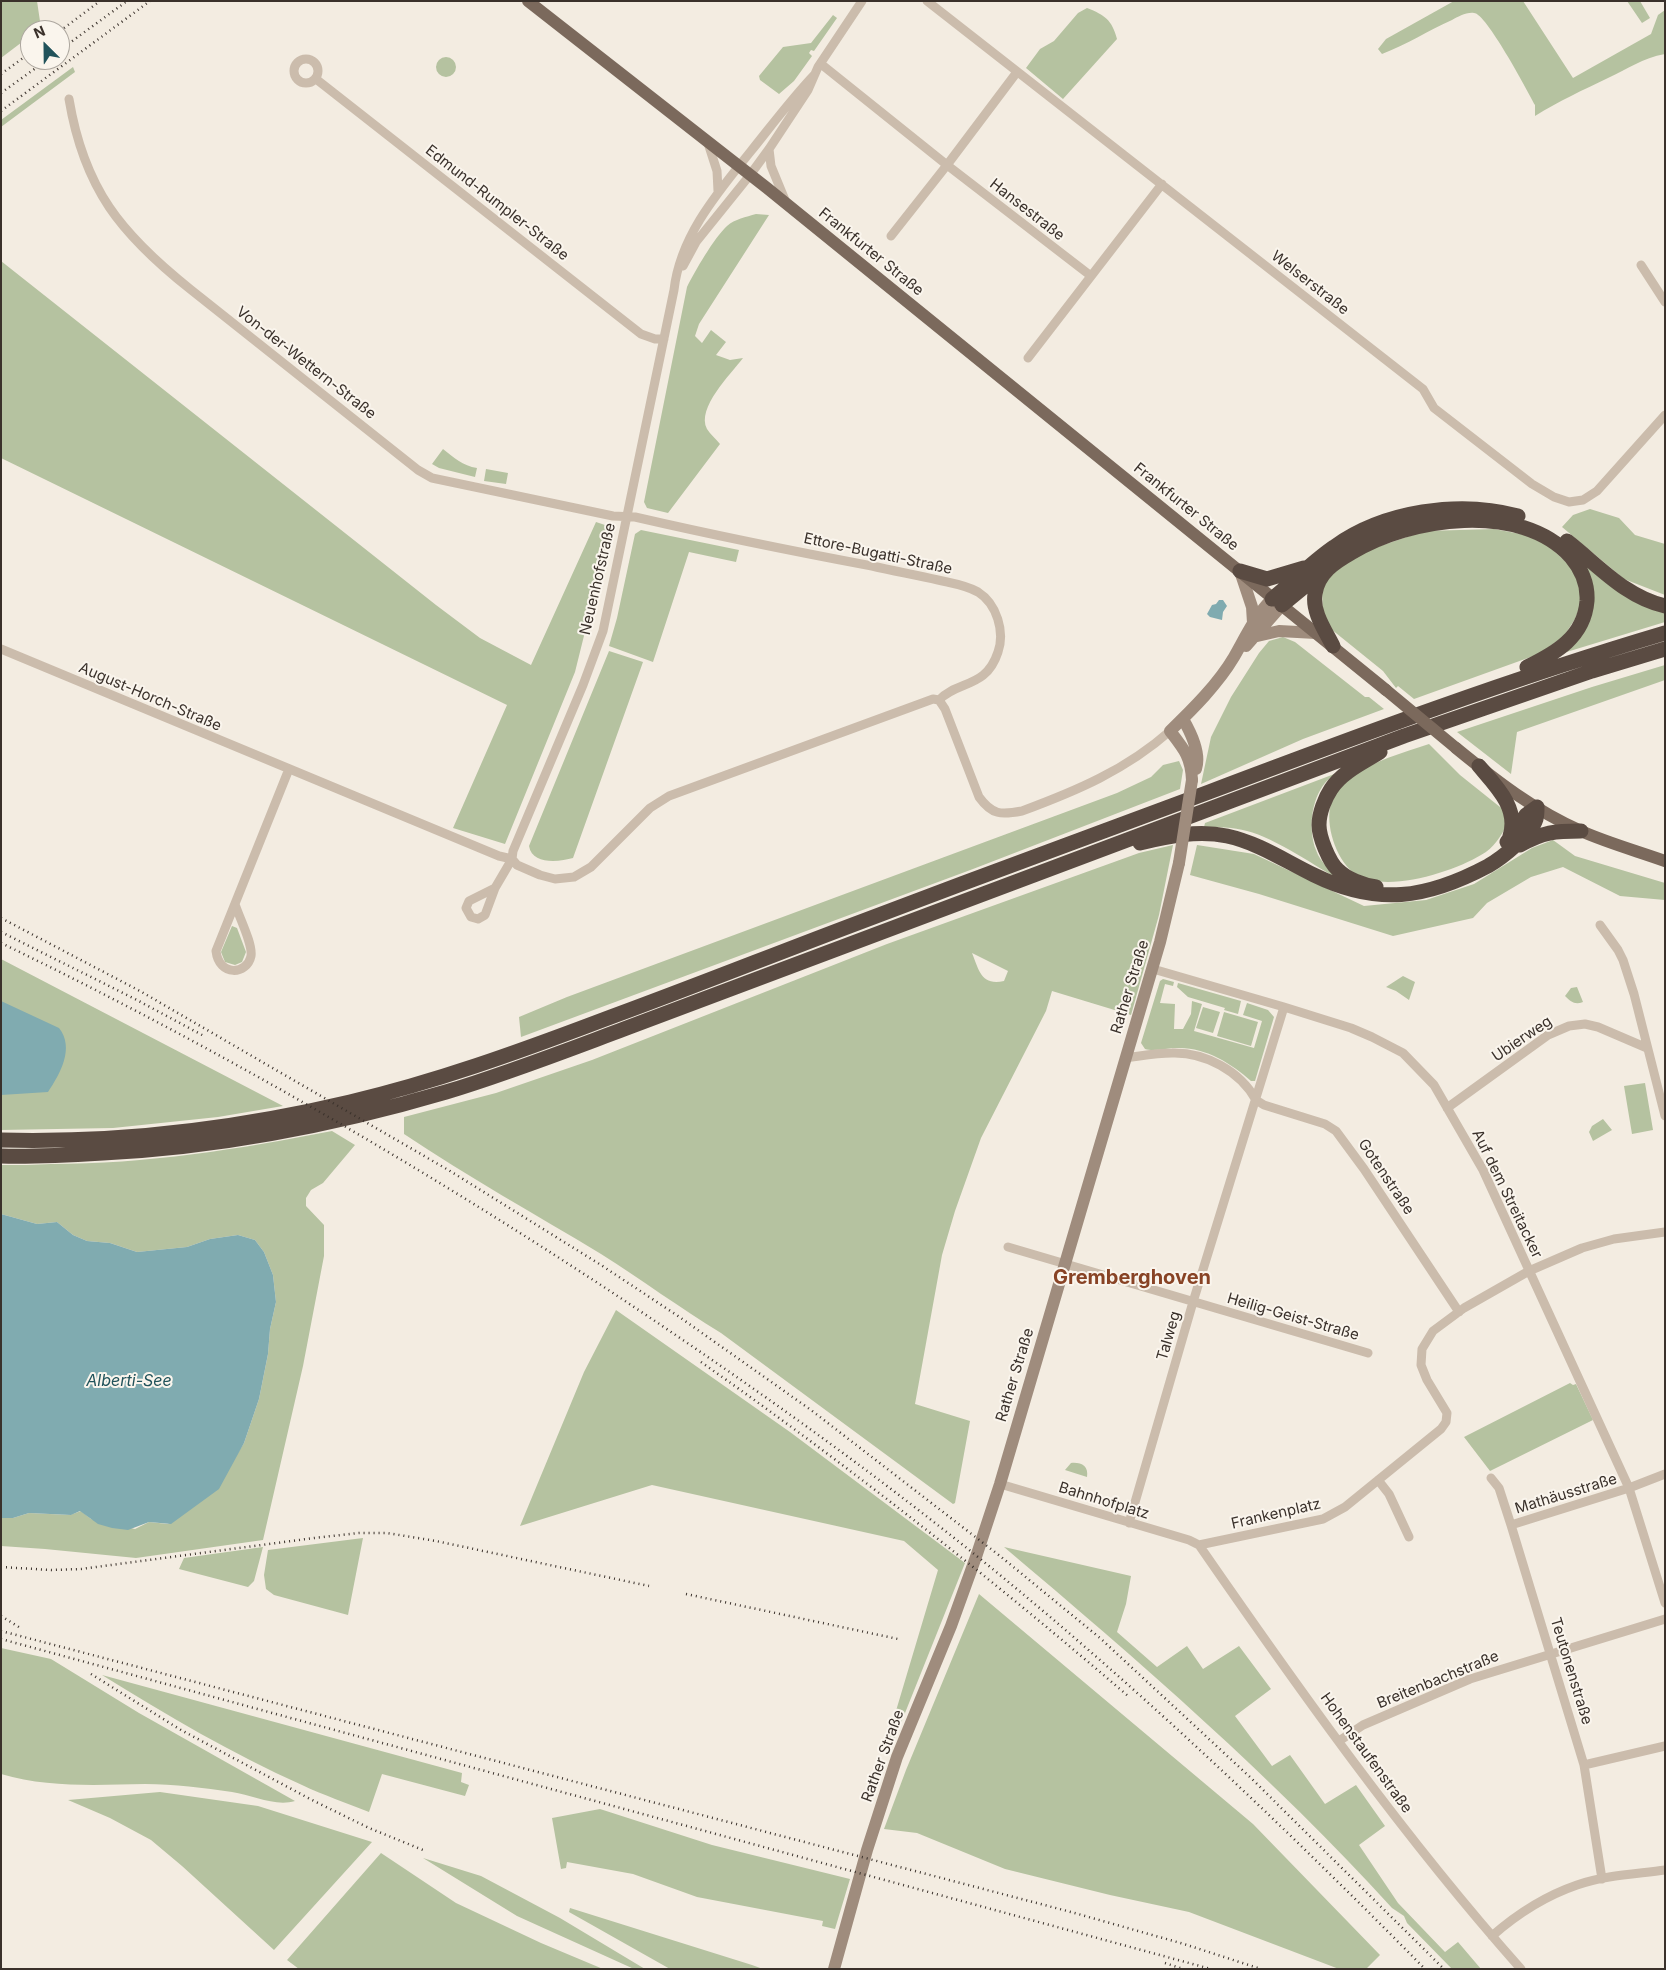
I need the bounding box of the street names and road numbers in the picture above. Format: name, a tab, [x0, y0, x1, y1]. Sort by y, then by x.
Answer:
street label: Edmund-Rumpler-Straße	[422, 141, 572, 265]
street label: Hansestraße	[986, 175, 1068, 245]
street label: Frankfurter Straße	[815, 204, 927, 300]
street label: Welserstraße	[1268, 247, 1352, 319]
street label: Von-der-Wettern-Straße	[232, 303, 380, 423]
street label: Frankfurter Straße	[1130, 459, 1242, 555]
street label: Neuenhofstraße	[576, 521, 620, 637]
street label: Ettore-Bugatti-Straße	[802, 529, 954, 579]
street label: August-Horch-Straße	[76, 659, 224, 735]
street label: Rather Straße	[1107, 938, 1153, 1036]
street label: Ubierweg	[1489, 1012, 1555, 1066]
street label: Auf dem Streitacker	[1468, 1127, 1546, 1261]
street label: Gotenstraße	[1354, 1136, 1418, 1218]
street label: Heilig-Geist-Straße	[1225, 1290, 1361, 1344]
street label: Talweg	[1153, 1309, 1185, 1363]
street label: Rather Straße	[992, 1326, 1038, 1424]
street label: Mathäusstraße	[1513, 1470, 1619, 1518]
street label: Bahnhofplatz	[1057, 1479, 1151, 1523]
street label: Frankenplatz	[1230, 1495, 1322, 1533]
street label: Teutonenstraße	[1546, 1615, 1596, 1727]
street label: Breitenbachstraße	[1374, 1647, 1502, 1713]
street label: Hohenstaufenstraße	[1316, 1689, 1416, 1817]
street label: Rather Straße	[858, 1707, 908, 1805]

